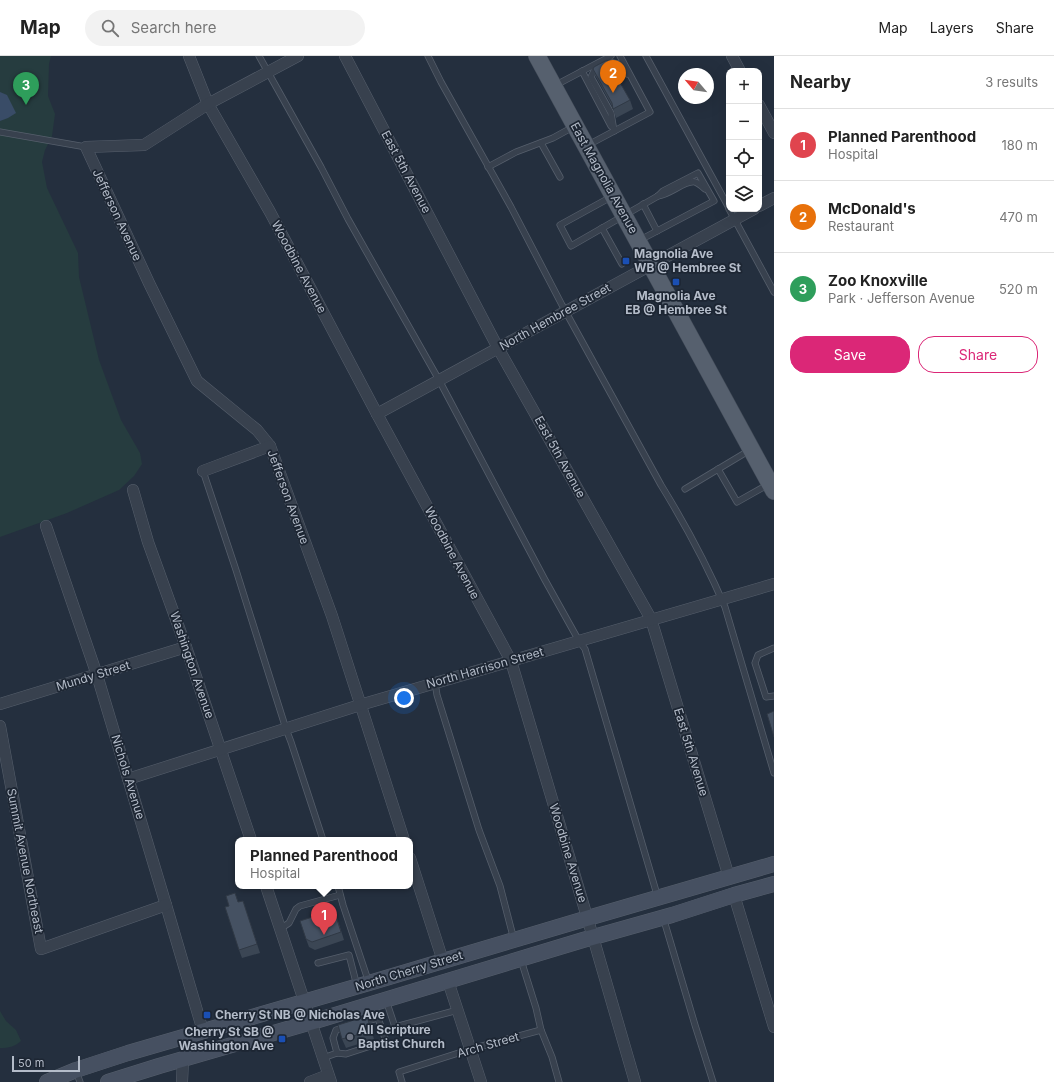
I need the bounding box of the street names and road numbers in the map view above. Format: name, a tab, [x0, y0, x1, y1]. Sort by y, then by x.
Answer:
street label: East Magnolia Avenue	[568, 120, 641, 236]
street label: East 5th Avenue	[378, 128, 435, 216]
street label: Jefferson Avenue	[90, 166, 145, 263]
street label: Woodbine Avenue	[269, 218, 330, 316]
street label: North Hembree Street	[497, 280, 613, 353]
street label: East 5th Avenue	[532, 413, 589, 500]
street label: Jefferson Avenue	[264, 447, 313, 546]
street label: Woodbine Avenue	[422, 504, 483, 602]
street label: Washington Avenue	[167, 609, 218, 720]
street label: North Harrison Street	[425, 644, 545, 691]
street label: Mundy Street	[54, 657, 132, 694]
street label: East 5th Avenue	[671, 706, 712, 798]
street label: Nichols Avenue	[108, 733, 148, 821]
street label: Summit Avenue Northeast	[4, 787, 47, 935]
street label: Woodbine Avenue	[546, 801, 591, 904]
street label: North Cherry Street	[353, 947, 464, 994]
street label: Arch Street	[455, 1029, 521, 1061]

